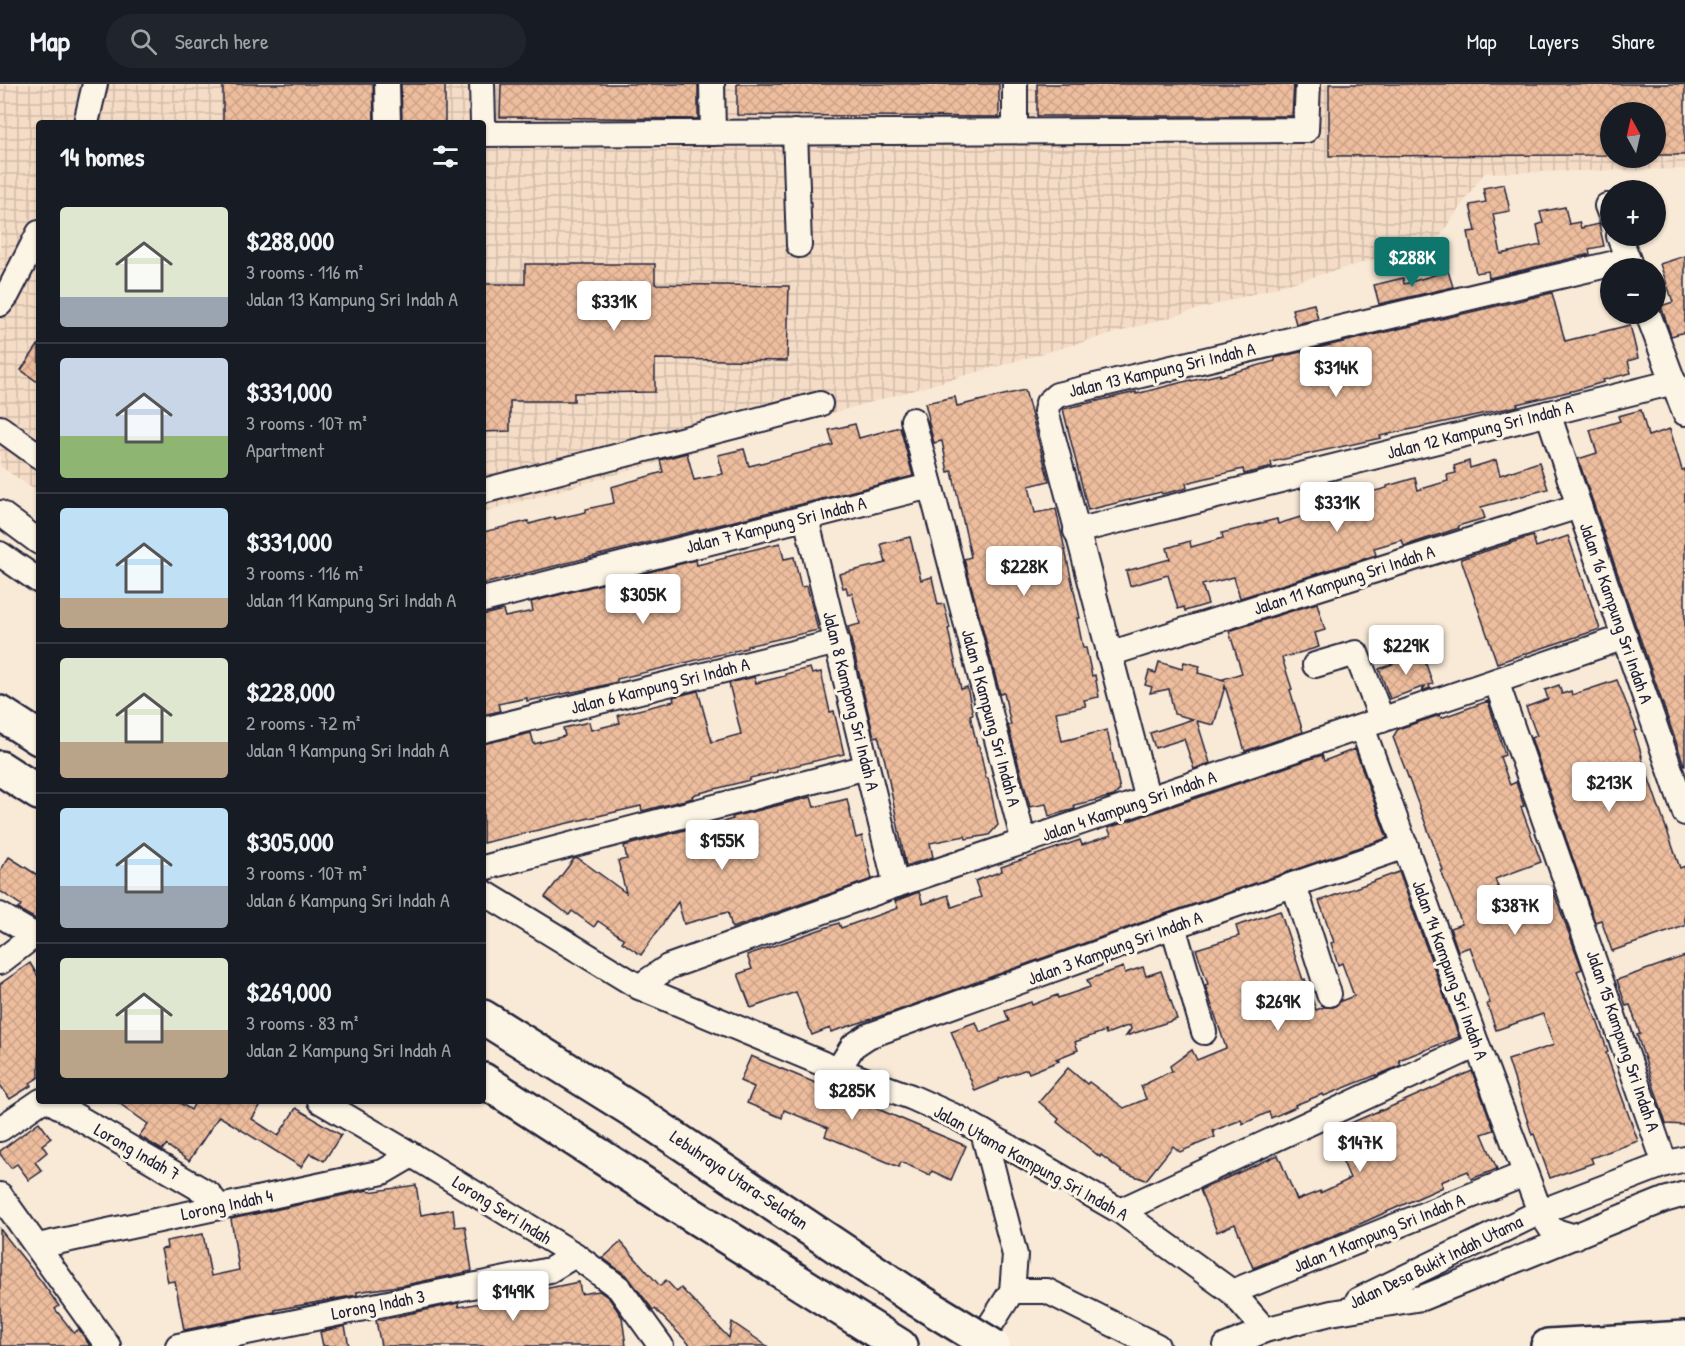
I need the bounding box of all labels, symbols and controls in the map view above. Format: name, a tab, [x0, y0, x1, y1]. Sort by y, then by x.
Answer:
search box	[106, 14, 526, 68]
text: Map	[30, 22, 70, 60]
icon: search	[127, 25, 160, 58]
text: Search here	[175, 26, 269, 56]
text: Map	[1467, 27, 1496, 56]
text: Layers	[1529, 27, 1579, 56]
text: Share	[1612, 27, 1655, 56]
north arrow	[1600, 102, 1666, 168]
map controls	[1600, 102, 1666, 324]
text: 14 homes	[60, 139, 145, 174]
icon: filters	[429, 140, 462, 173]
button: +	[1600, 180, 1666, 246]
text: $288,000	[246, 223, 334, 258]
icon: home	[108, 231, 180, 303]
pin: $288K	[1370, 237, 1454, 288]
text: $288K	[1388, 243, 1436, 270]
text: 3 rooms · 116 m²	[246, 258, 363, 285]
button: −	[1600, 258, 1666, 324]
pin: $331K	[572, 281, 656, 332]
text: Jalan 13 Kampung Sri Indah A	[246, 285, 458, 312]
text: $331K	[591, 287, 637, 314]
street label: Jalan 13 Kampung Sri Indah A	[1066, 336, 1258, 403]
pin: $314K	[1294, 347, 1378, 398]
text: $314K	[1314, 353, 1358, 380]
text: $331,000	[246, 374, 332, 409]
icon: home	[108, 382, 180, 454]
street label: Jalan 12 Kampung Sri Indah A	[1384, 394, 1576, 465]
text: 3 rooms · 107 m²	[246, 409, 367, 436]
text: Apartment	[246, 436, 324, 463]
pin: $331K	[1295, 482, 1379, 533]
text: $331K	[1314, 488, 1360, 515]
street label: Jalan 7 Kampung Sri Indah A	[683, 490, 869, 559]
street label: Jalan 16 Kampung Sri Indah A	[1574, 519, 1659, 707]
text: $331,000	[246, 524, 332, 559]
icon: home	[108, 532, 180, 604]
street label: Jalan 11 Kampung Sri Indah A	[1250, 538, 1438, 621]
pin: $228K	[982, 546, 1066, 597]
text: $228K	[1000, 552, 1048, 579]
text: 3 rooms · 116 m²	[246, 559, 363, 586]
pin: $305K	[601, 574, 685, 625]
text: $305K	[620, 580, 666, 607]
text: Jalan 11 Kampung Sri Indah A	[246, 586, 456, 613]
street label: Jalan 8 Kampong Sri Indah A	[817, 609, 886, 793]
pin: $229K	[1364, 625, 1448, 676]
street label: Jalan 9 Kampung Sri Indah A	[956, 626, 1027, 810]
text: $229K	[1383, 631, 1429, 658]
street label: Jalan 6 Kampung Sri Indah A	[568, 651, 752, 720]
text: $228,000	[246, 674, 335, 709]
icon: home	[108, 682, 180, 754]
text: 2 rooms · 72 m²	[246, 709, 360, 736]
text: Jalan 9 Kampung Sri Indah A	[246, 736, 449, 763]
pin: $213K	[1567, 762, 1651, 813]
street label: Jalan 4 Kampung Sri Indah A	[1038, 764, 1220, 847]
text: $213K	[1586, 768, 1632, 795]
pin: $155K	[680, 820, 764, 871]
text: $305,000	[246, 824, 334, 859]
text: $155K	[700, 826, 744, 853]
icon: home	[108, 832, 180, 904]
text: 3 rooms · 107 m²	[246, 859, 367, 886]
street label: Jalan 14 Kampung Sri Indah A	[1406, 877, 1495, 1063]
pin: $387K	[1473, 885, 1557, 936]
text: Jalan 6 Kampung Sri Indah A	[246, 886, 450, 913]
text: $387K	[1491, 891, 1539, 918]
street label: Jalan 3 Kampung Sri Indah A	[1024, 904, 1206, 991]
street label: Jalan 15 Kampung Sri Indah A	[1581, 947, 1666, 1135]
text: $269,000	[246, 974, 331, 1009]
pin: $269K	[1236, 981, 1320, 1032]
icon: home	[108, 982, 180, 1054]
text: $269K	[1255, 987, 1301, 1014]
text: 3 rooms · 83 m²	[246, 1009, 358, 1036]
text: Jalan 2 Kampung Sri Indah A	[246, 1036, 451, 1063]
pin: $285K	[810, 1070, 894, 1121]
text: $285K	[828, 1076, 876, 1103]
street label: Jalan Utama Kampung Sri Indah A	[930, 1099, 1133, 1227]
street label: Lorong Indah 7	[90, 1117, 185, 1186]
pin: $147K	[1318, 1122, 1402, 1173]
street label: Lebuhraya Utara–Selatan	[665, 1124, 813, 1235]
text: $147K	[1337, 1128, 1383, 1155]
street label: Lorong Seri Indah	[448, 1169, 557, 1250]
street label: Lorong Indah 4	[179, 1183, 275, 1226]
street label: Jalan 1 Kampung Sri Indah A	[1289, 1187, 1468, 1278]
street label: Jalan Desa Bukit Indah Utama	[1345, 1209, 1527, 1315]
pin: $149K	[471, 1271, 555, 1322]
text: $149K	[492, 1277, 534, 1304]
street label: Lorong Indah 3	[329, 1283, 427, 1326]

